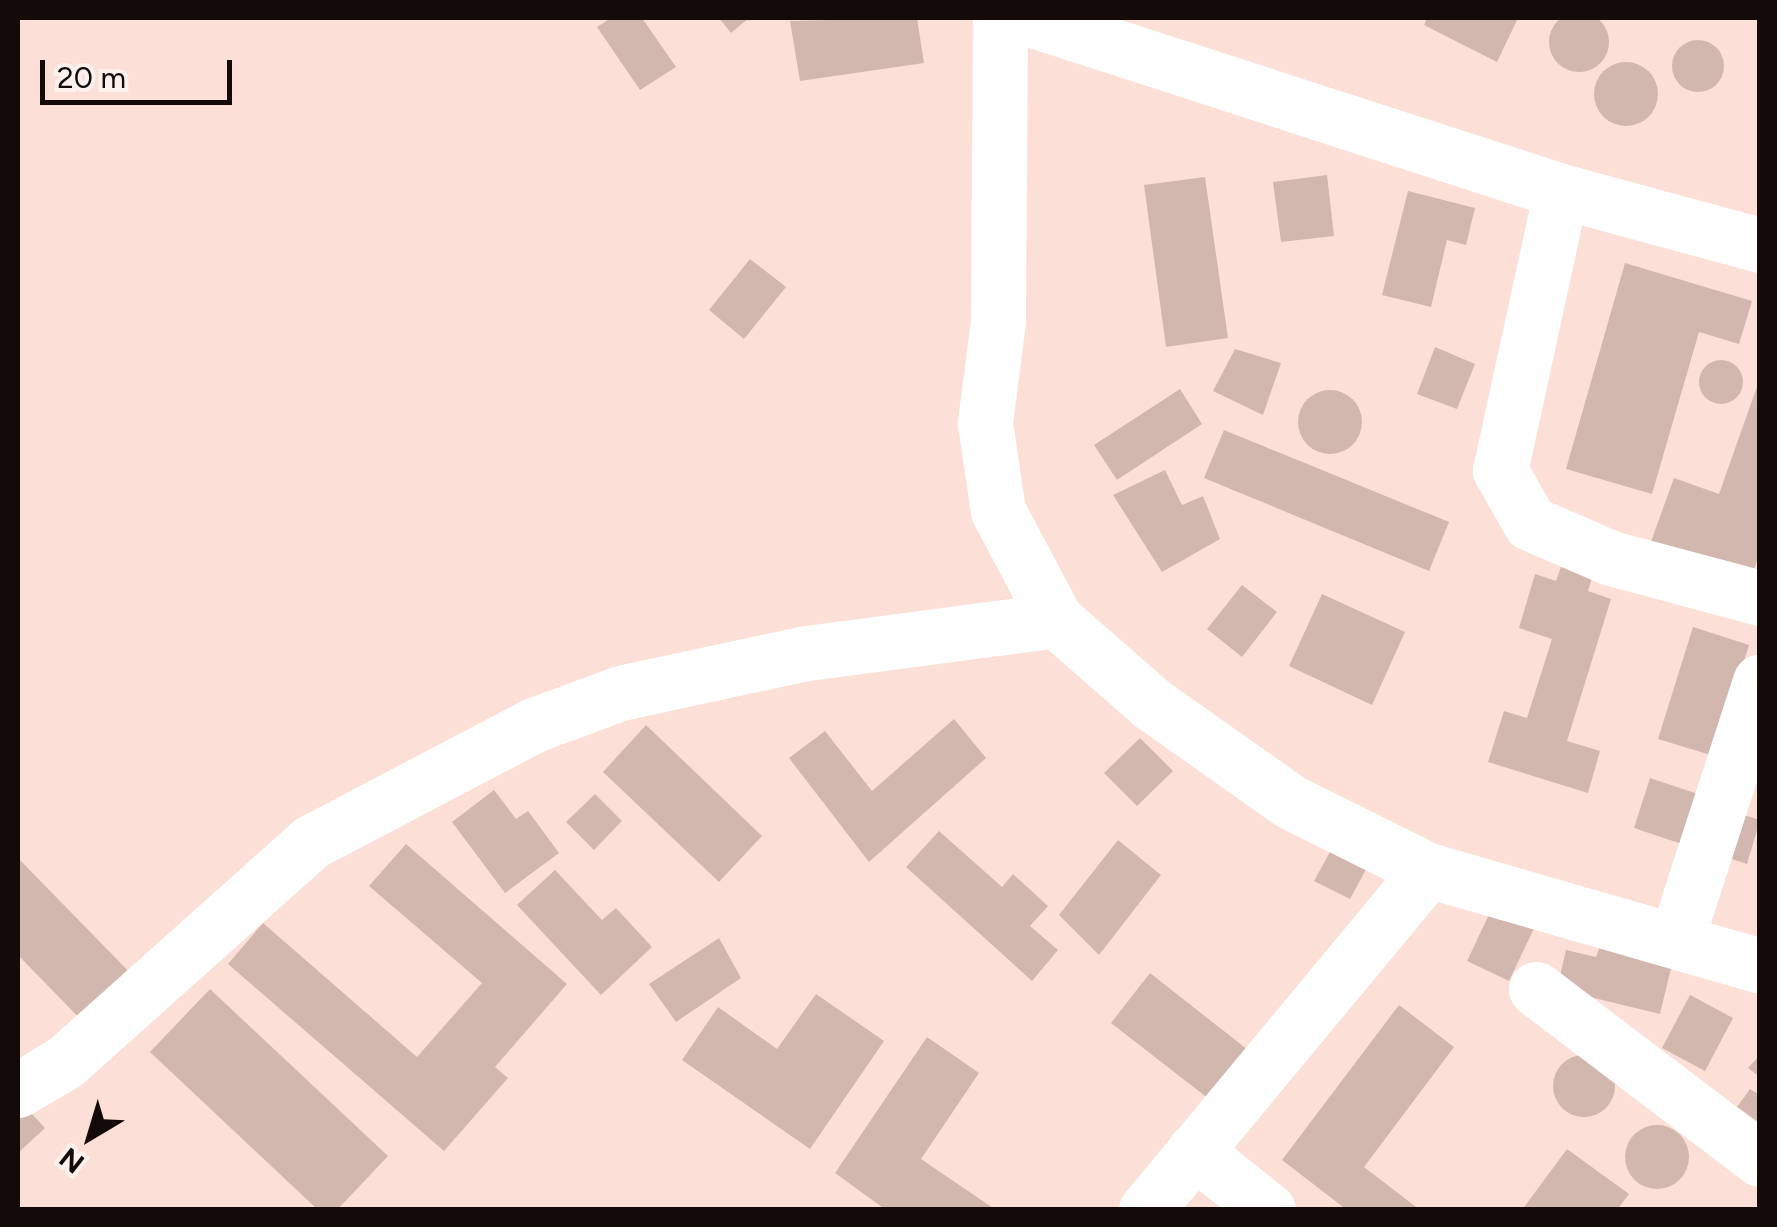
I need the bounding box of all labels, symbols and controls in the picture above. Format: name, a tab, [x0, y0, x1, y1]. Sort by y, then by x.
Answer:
scale bar	[45, 40, 238, 102]
text: 20 m	[57, 59, 126, 96]
north arrow	[40, 1087, 140, 1187]
text: N	[53, 1141, 91, 1181]

